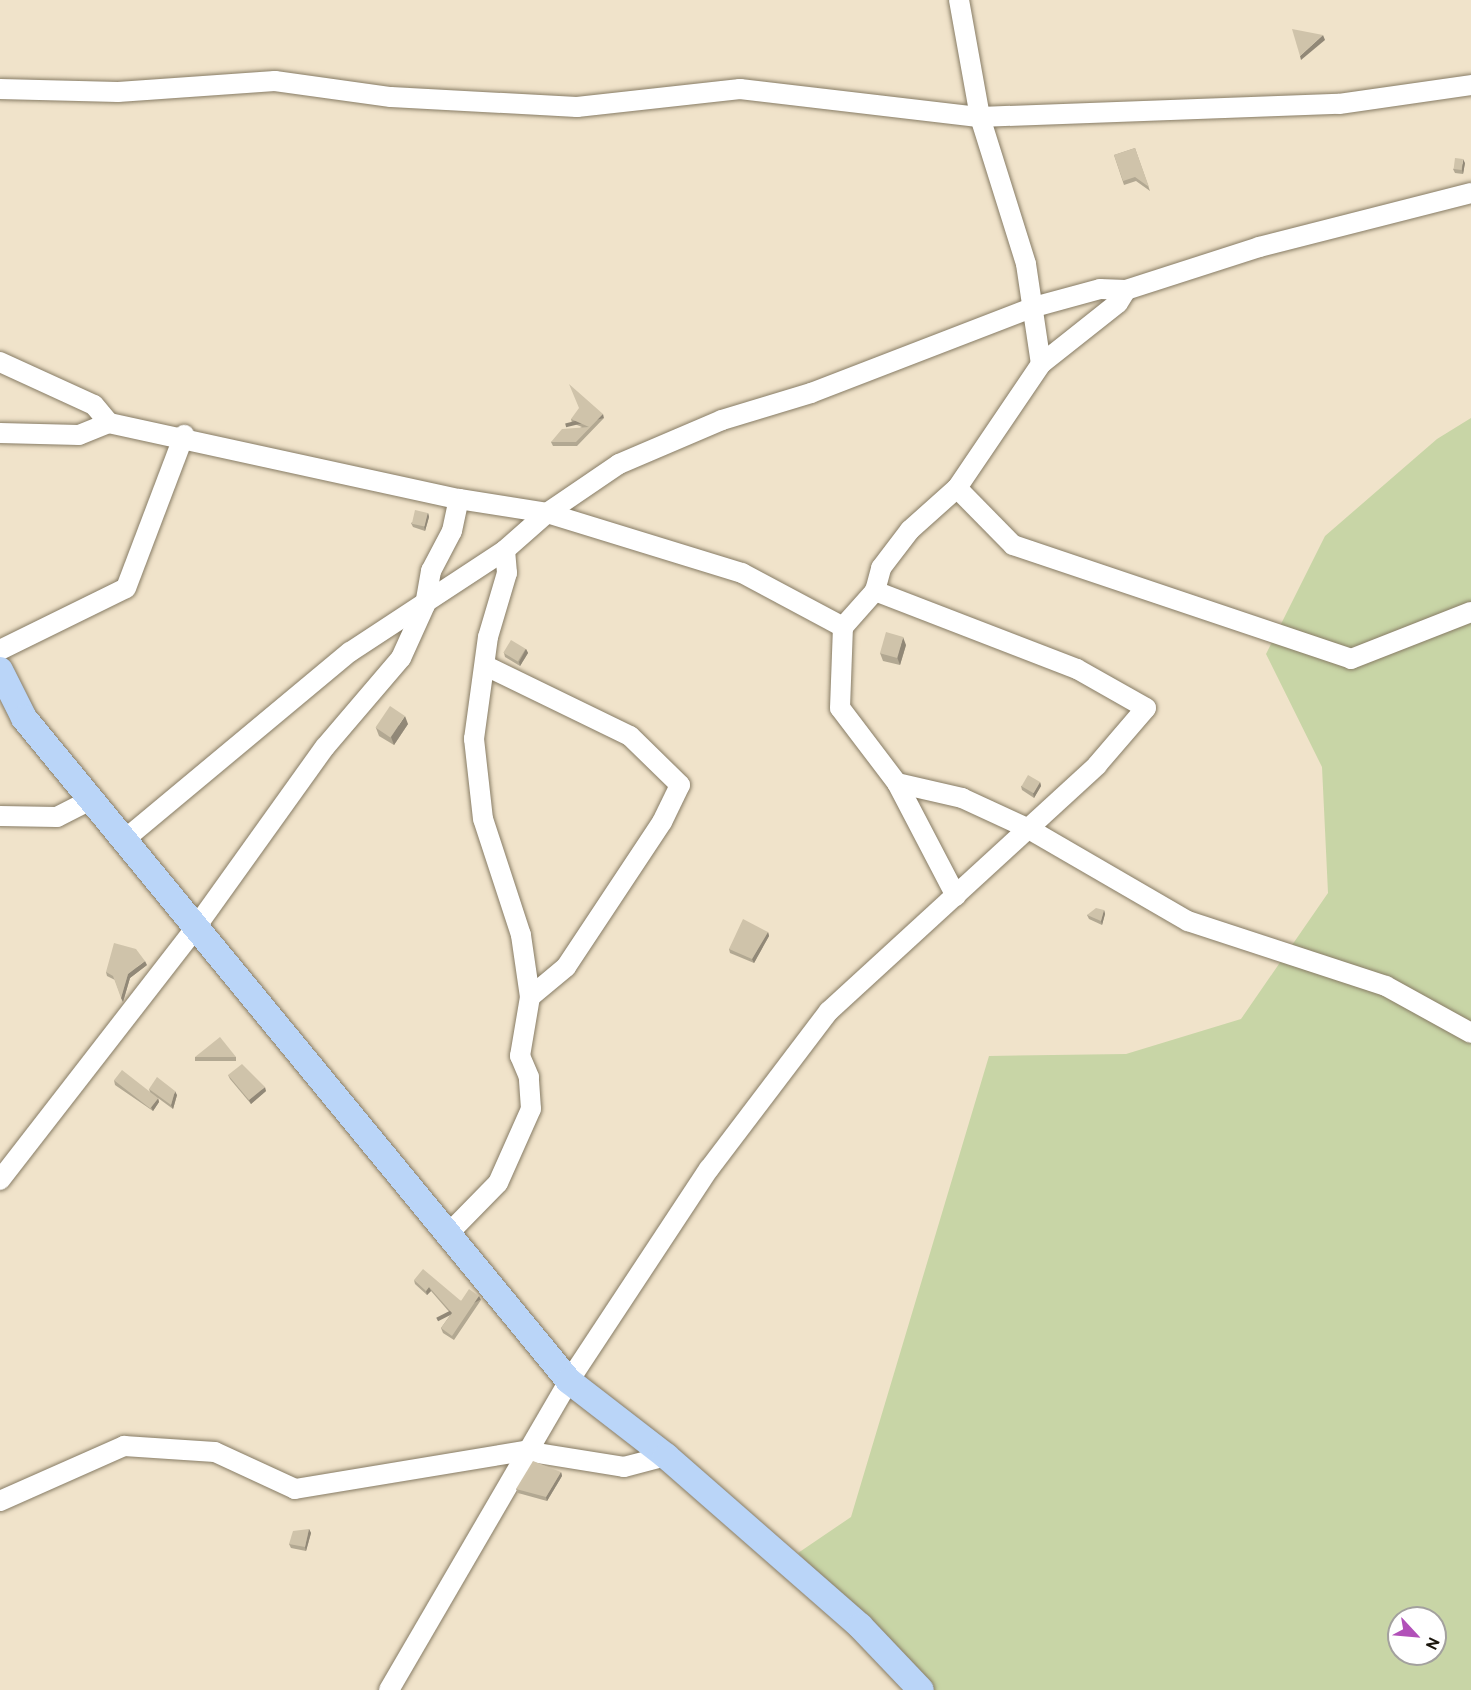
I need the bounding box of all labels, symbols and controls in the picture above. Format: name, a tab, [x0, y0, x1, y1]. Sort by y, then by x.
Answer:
north arrow	[1387, 1606, 1447, 1666]
text: N	[1420, 1633, 1443, 1653]

